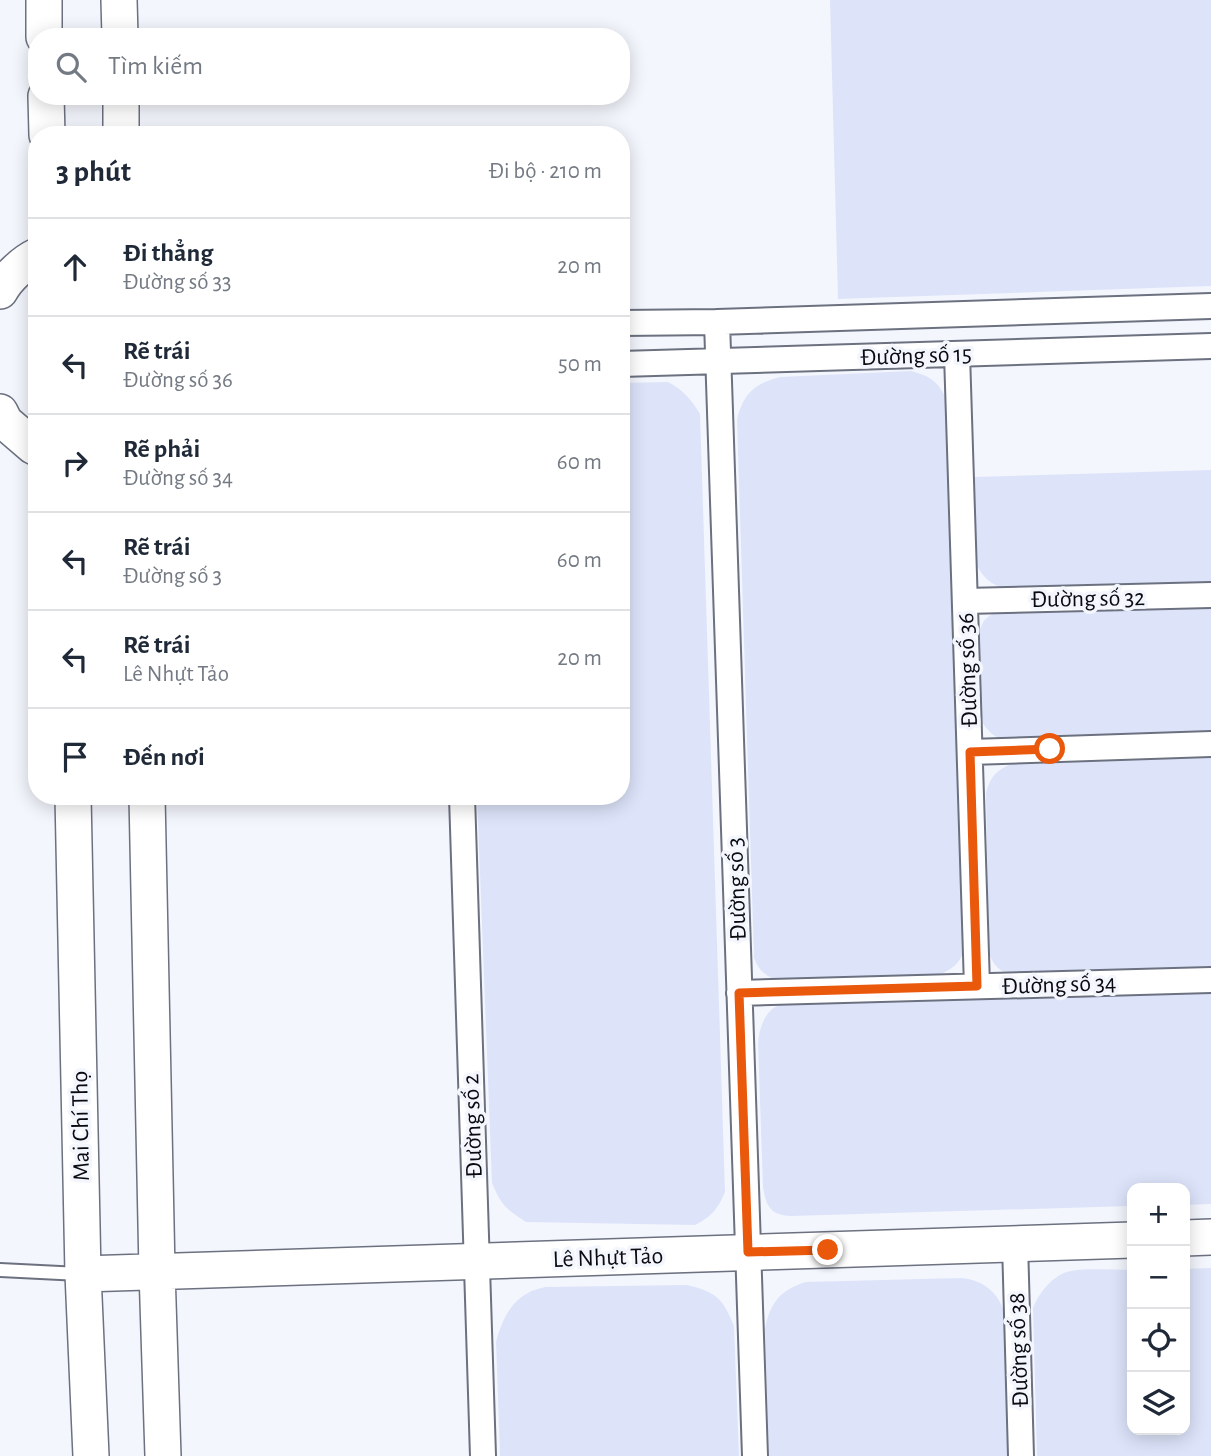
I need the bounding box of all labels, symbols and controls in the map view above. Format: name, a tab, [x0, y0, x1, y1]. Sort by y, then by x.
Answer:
search box	[28, 28, 630, 105]
icon: search	[52, 48, 90, 86]
text: Tìm kiếm	[108, 53, 203, 79]
text: 3 phút	[56, 157, 131, 187]
text: Đi bộ · 210 m	[489, 160, 602, 183]
text: Đi thẳng	[123, 240, 213, 266]
icon: ahead	[56, 248, 94, 286]
text: 20 m	[557, 255, 602, 278]
text: Đường số 33	[123, 271, 231, 294]
text: Rẽ trái	[123, 338, 191, 364]
street label: Đường số 15	[860, 342, 972, 370]
icon: left	[56, 346, 94, 384]
text: 50 m	[558, 353, 602, 376]
text: Đường số 36	[123, 369, 233, 392]
text: Rẽ phải	[123, 436, 200, 462]
icon: right	[56, 444, 94, 482]
text: 60 m	[557, 451, 602, 474]
text: Đường số 34	[123, 467, 233, 490]
text: Rẽ trái	[123, 534, 191, 560]
icon: left	[56, 542, 94, 580]
text: 60 m	[557, 549, 602, 572]
text: Đường số 3	[123, 565, 222, 588]
street label: Đường số 32	[1031, 586, 1145, 612]
street label: Đường số 36	[954, 612, 982, 728]
text: Rẽ trái	[123, 632, 191, 658]
icon: left	[56, 640, 94, 678]
text: 20 m	[557, 647, 602, 670]
text: Lê Nhựt Tảo	[123, 663, 229, 686]
route start	[1034, 733, 1065, 764]
icon: arrive	[56, 738, 94, 776]
text: Đến nơi	[123, 744, 205, 770]
street label: Đường số 3	[723, 837, 751, 941]
street label: Đường số 34	[1001, 971, 1117, 999]
street label: Mai Chí Thọ	[68, 1071, 94, 1181]
street label: Đường số 2	[459, 1073, 487, 1178]
map controls	[1127, 1183, 1190, 1435]
button: +	[1127, 1183, 1190, 1246]
route end	[812, 1234, 843, 1265]
street label: Lê Nhựt Tảo	[552, 1244, 664, 1272]
button: −	[1127, 1246, 1190, 1309]
street label: Đường số 38	[1005, 1292, 1033, 1408]
button: locate	[1127, 1309, 1190, 1372]
button: layers	[1127, 1372, 1190, 1435]

